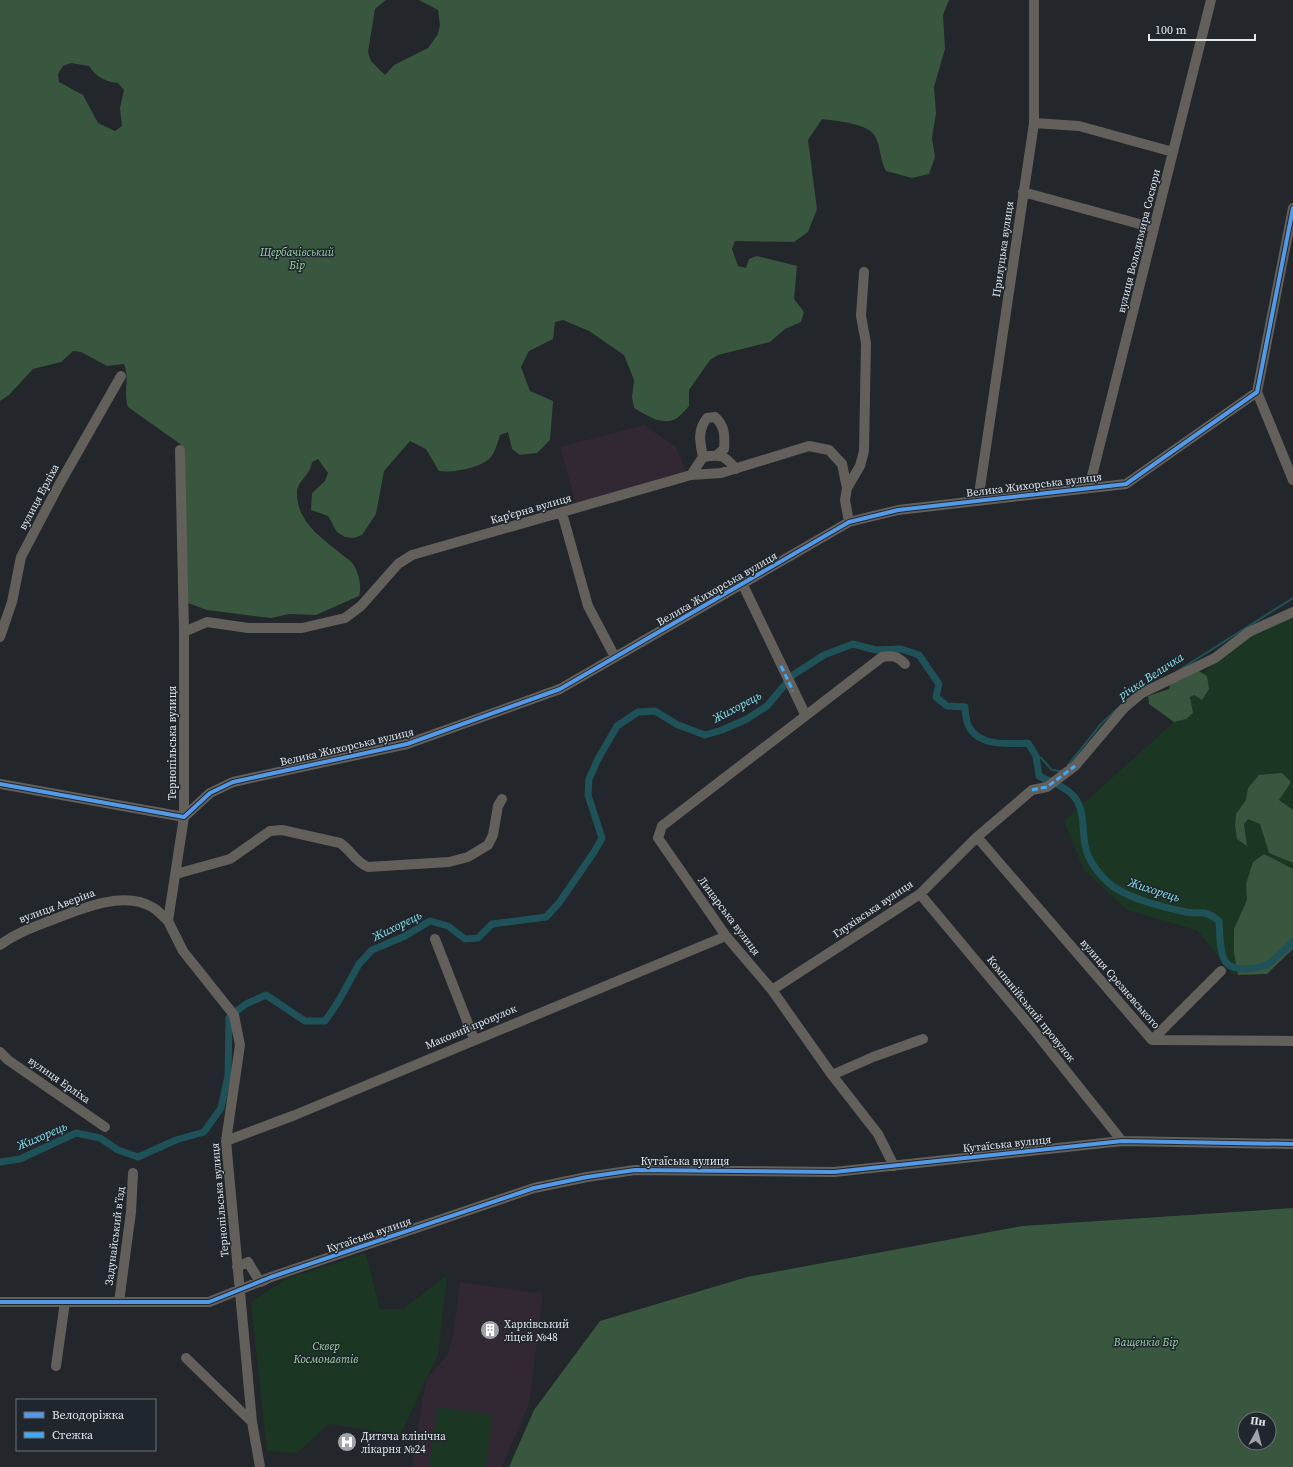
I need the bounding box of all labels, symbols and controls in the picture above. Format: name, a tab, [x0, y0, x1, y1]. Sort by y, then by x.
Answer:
scale bar	[1149, 16, 1255, 42]
text: 100 m	[1155, 22, 1187, 38]
street label: вулиця Володимира Сосюри	[1114, 167, 1164, 315]
street label: Прилуцька вулиця	[989, 200, 1017, 298]
park label: Щербачівський Бір	[259, 245, 335, 273]
street label: вулиця Ерліха	[15, 461, 63, 533]
street label: Велика Жихорська вулиця	[965, 469, 1103, 501]
street label: Кар’єрна вулиця	[489, 490, 573, 528]
street label: Велика Жихорська вулиця	[654, 548, 780, 630]
water label: річка Величка	[1114, 649, 1187, 704]
street label: Тернопільська вулиця	[165, 686, 180, 800]
water label: Жихорець	[709, 687, 765, 727]
street label: Велика Жихорська вулиця	[279, 724, 415, 770]
street label: Лицарська вулиця	[694, 873, 764, 959]
water label: Жихорець	[1125, 874, 1182, 906]
street label: Глухівська вулиця	[830, 877, 916, 941]
street label: вулиця Аверіна	[17, 885, 98, 927]
water label: Жихорець	[369, 907, 425, 945]
street label: вулиця Срезневського	[1077, 936, 1163, 1032]
street label: Компанійський провулок	[983, 953, 1079, 1065]
street label: Маковий провулок	[423, 1001, 519, 1053]
street label: вулиця Ерліха	[25, 1053, 93, 1107]
water label: Жихорець	[13, 1118, 70, 1154]
street label: Кутаїська вулиця	[962, 1132, 1052, 1156]
street label: Тернопільська вулиця	[208, 1142, 232, 1258]
street label: Кутаїська вулиця	[641, 1154, 730, 1169]
street label: Задунайський в’їзд	[102, 1186, 128, 1286]
street label: Кутаїська вулиця	[325, 1213, 414, 1257]
place label: Харківський ліцей №48	[504, 1317, 569, 1345]
building icon: Харківський ліцей №48	[479, 1319, 501, 1341]
park label: Ващенків Бір	[1113, 1335, 1179, 1350]
park label: Сквер Космонавтів	[293, 1339, 358, 1367]
legend	[16, 1399, 156, 1451]
text: Велодоріжка	[52, 1407, 125, 1423]
north arrow	[1237, 1411, 1277, 1451]
text: Пн	[1250, 1413, 1267, 1430]
text: Стежка	[52, 1427, 94, 1443]
place label: Дитяча клінічна лікарня №24	[361, 1429, 446, 1457]
hospital icon: Дитяча клінічна лікарня №24	[336, 1431, 358, 1453]

